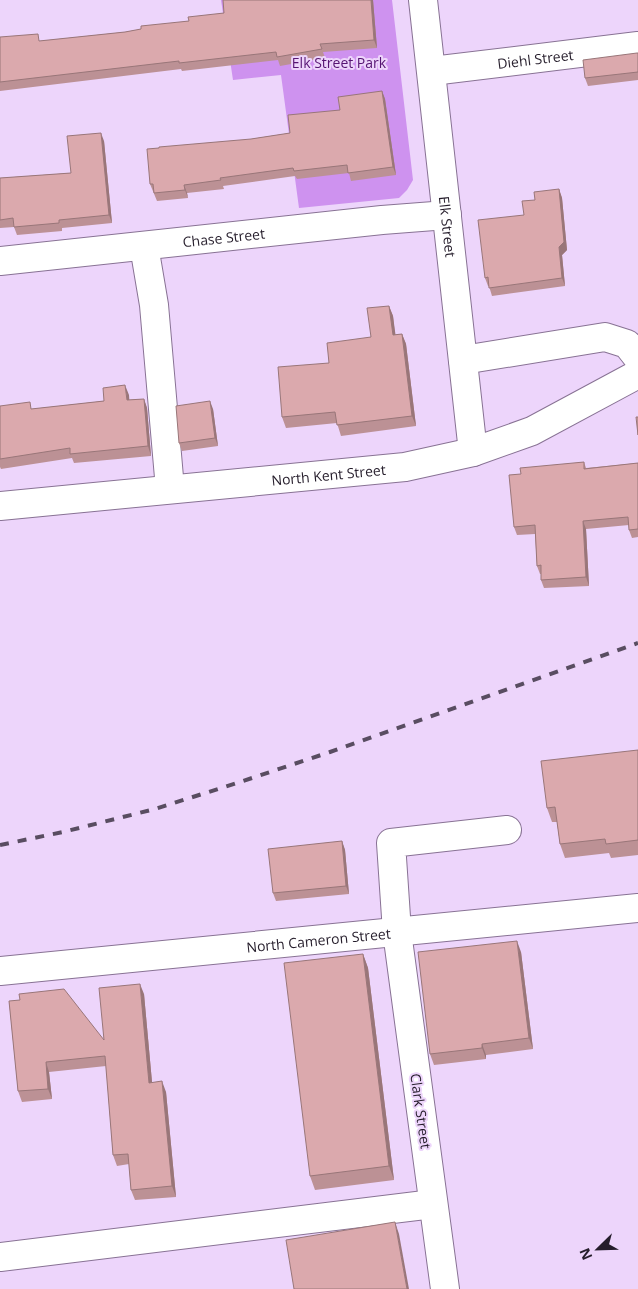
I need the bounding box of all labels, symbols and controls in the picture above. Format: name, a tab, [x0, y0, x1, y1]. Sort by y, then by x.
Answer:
street label: Diehl Street	[496, 44, 574, 73]
park label: Elk Street Park	[292, 53, 387, 72]
street label: Elk Street	[435, 195, 461, 258]
street label: Chase Street	[182, 223, 266, 251]
street label: North Kent Street	[270, 459, 387, 489]
street label: North Cameron Street	[245, 923, 392, 956]
street label: Clark Street	[406, 1072, 436, 1150]
north arrow	[573, 1224, 623, 1274]
text: N	[575, 1245, 597, 1263]

